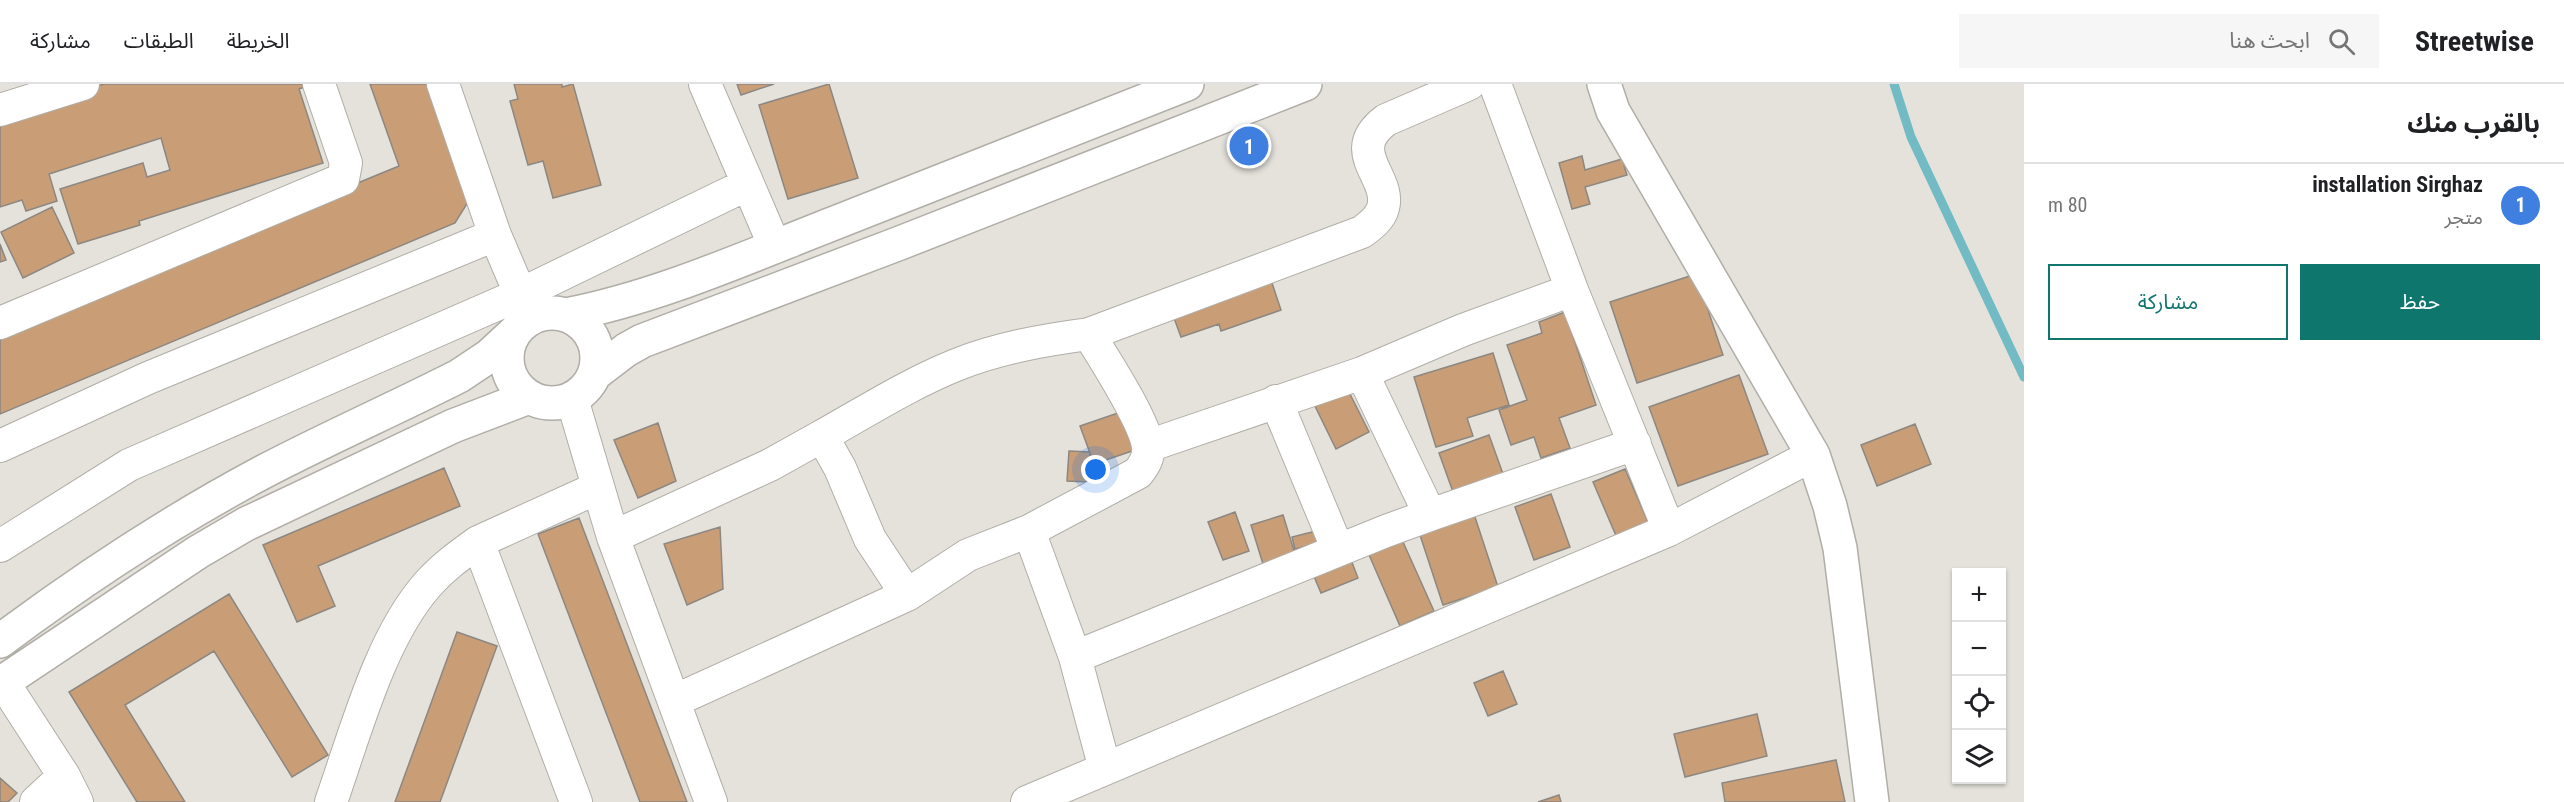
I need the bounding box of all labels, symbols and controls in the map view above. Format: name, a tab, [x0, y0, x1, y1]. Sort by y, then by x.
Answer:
search box	[1959, 14, 2379, 68]
icon: search	[2325, 25, 2358, 58]
text: Streetwise	[2415, 25, 2534, 58]
text: ابحث هنا	[2229, 28, 2310, 53]
text: مشاركة	[30, 29, 91, 53]
text: الطبقات	[124, 29, 194, 53]
text: الخريطة	[227, 29, 290, 53]
text: بالقرب منك	[2407, 108, 2540, 138]
pin: 1	[1230, 124, 1268, 168]
text: installation Sirghaz	[2312, 172, 2483, 197]
text: 80 m	[2048, 193, 2087, 217]
text: 1	[2515, 193, 2526, 217]
text: متجر	[2444, 205, 2483, 229]
button: مشاركة	[2048, 264, 2288, 340]
button: حفظ	[2300, 264, 2540, 340]
your location	[1081, 455, 1110, 484]
map controls	[1952, 568, 2006, 784]
button: +	[1952, 568, 2006, 622]
button: −	[1952, 622, 2006, 676]
button: locate	[1952, 676, 2006, 730]
button: layers	[1952, 730, 2006, 784]

